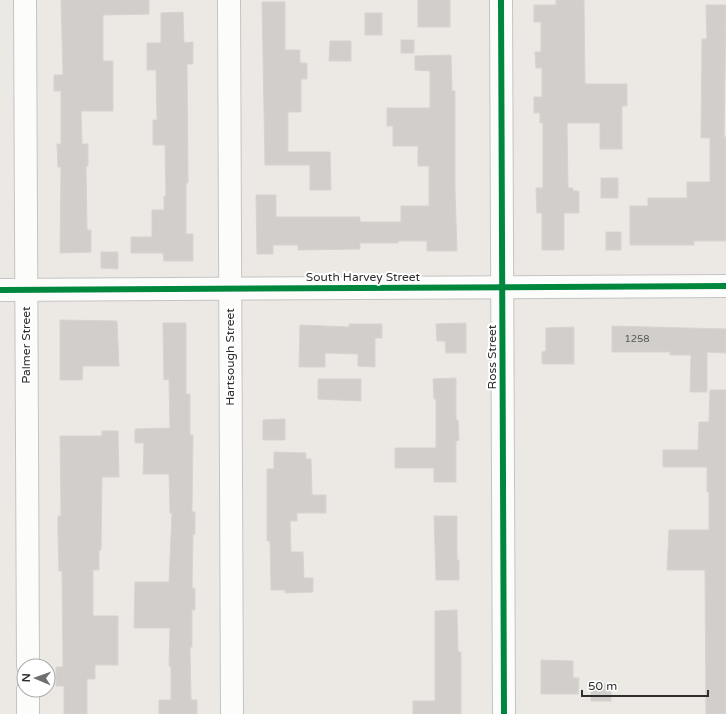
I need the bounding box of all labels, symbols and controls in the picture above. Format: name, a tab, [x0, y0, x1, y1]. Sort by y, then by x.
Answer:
street label: South Harvey Street	[306, 270, 421, 284]
street label: Palmer Street	[19, 306, 33, 384]
street label: Hartsough Street	[223, 308, 237, 406]
street label: Ross Street	[485, 324, 499, 389]
house number: 1258	[624, 333, 650, 345]
north arrow	[16, 658, 56, 698]
scale bar	[582, 672, 708, 698]
text: N	[20, 673, 33, 682]
text: 50 m	[588, 679, 617, 693]

